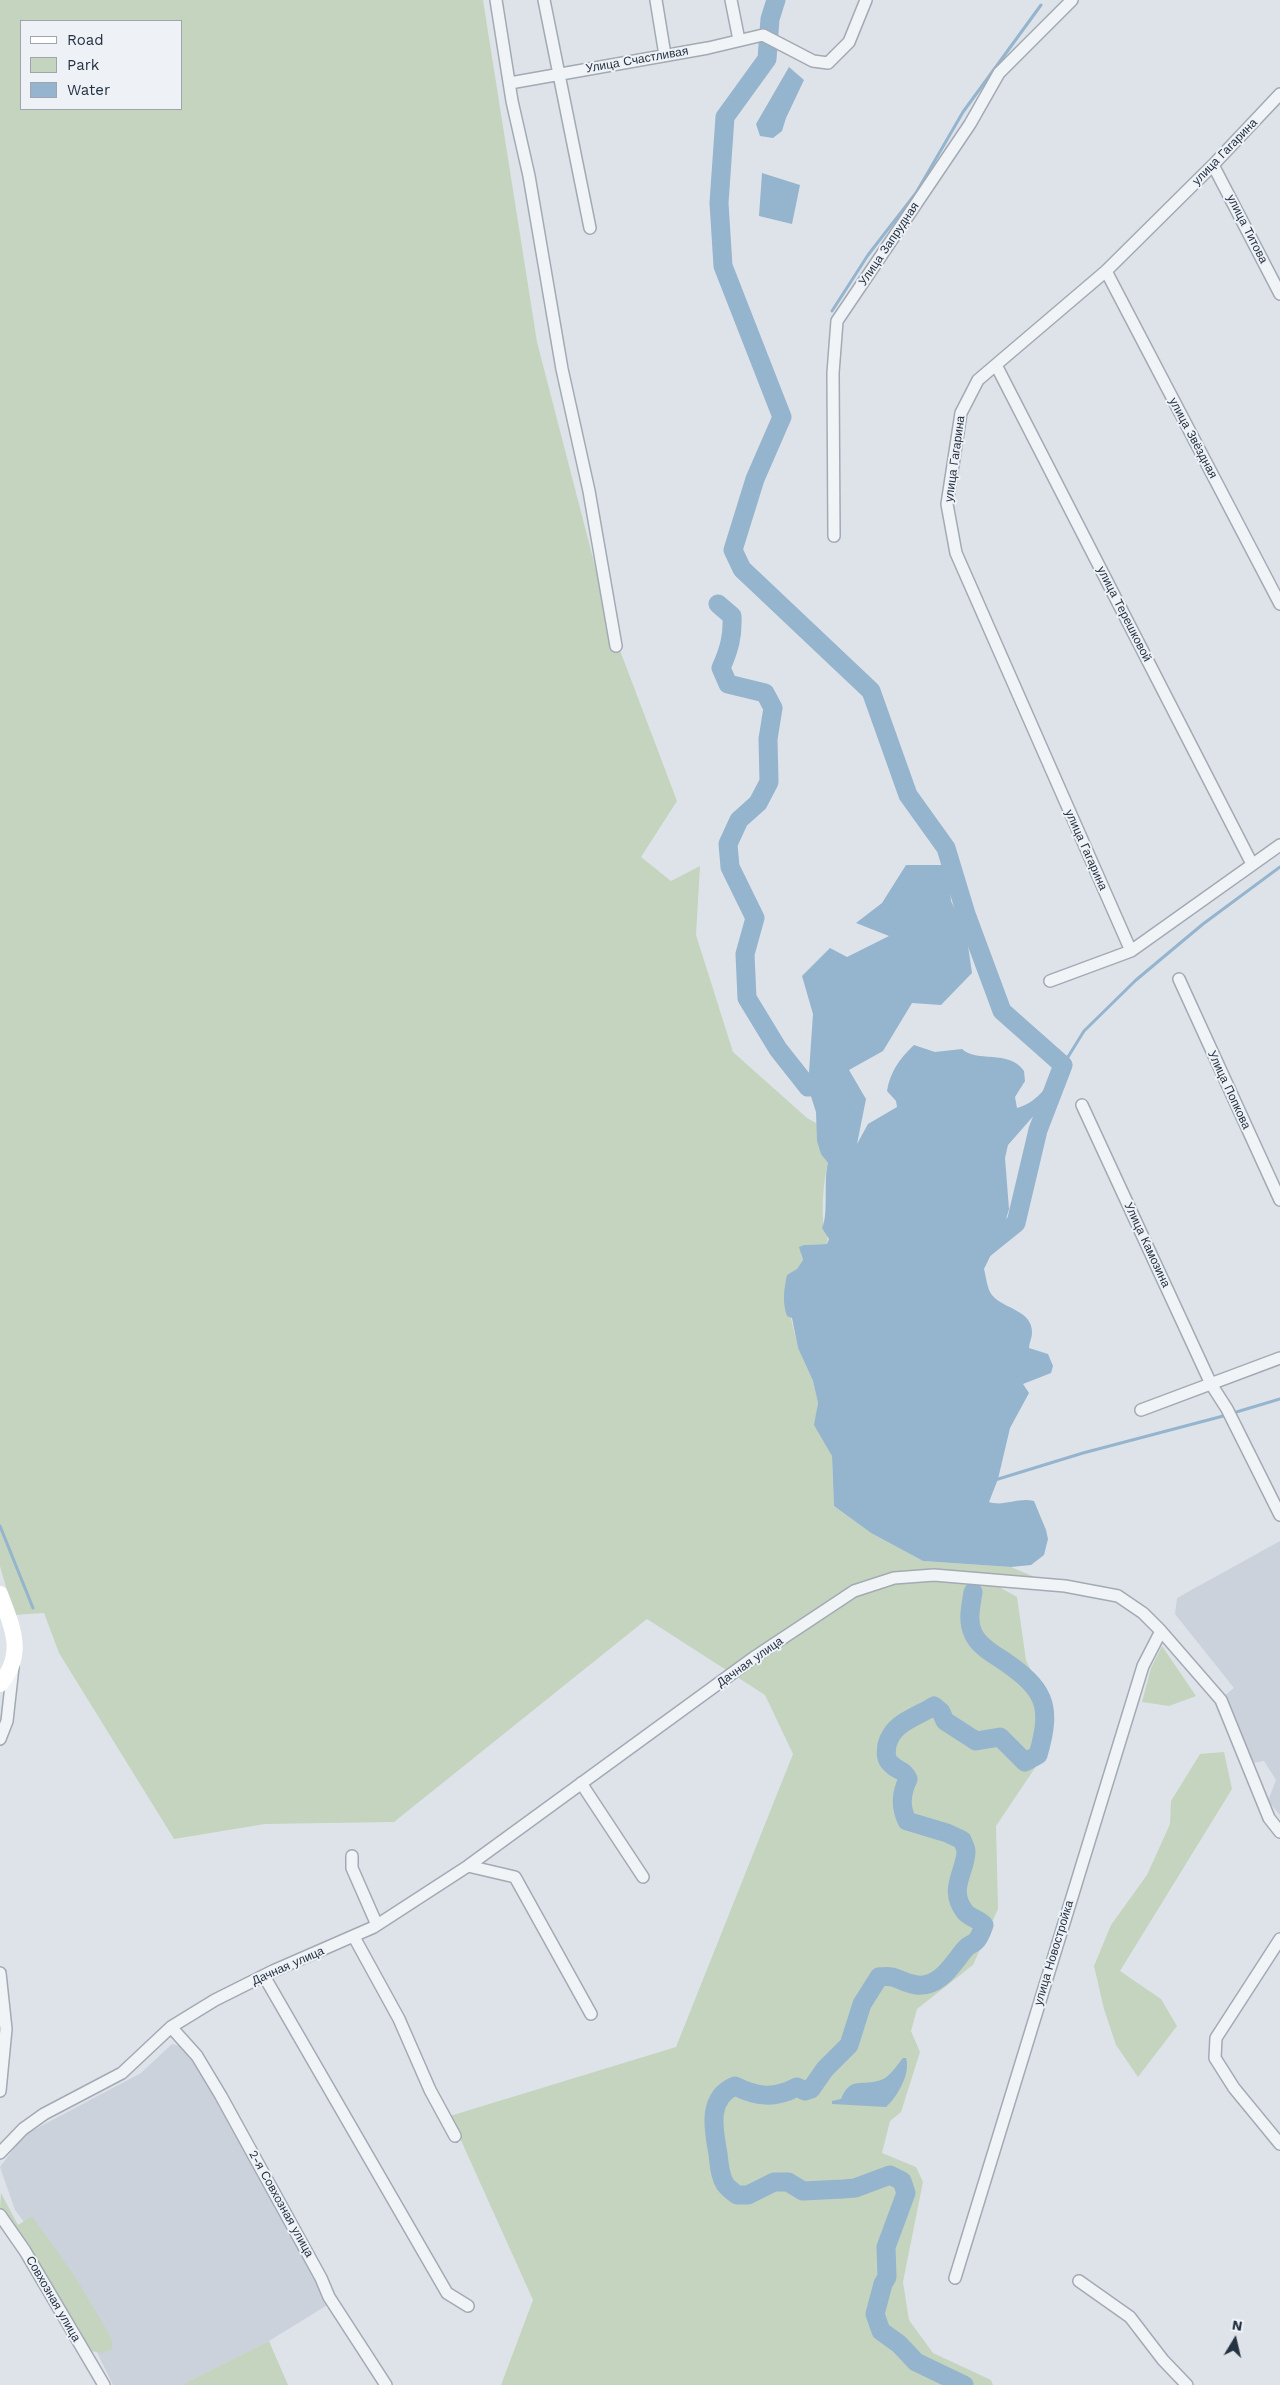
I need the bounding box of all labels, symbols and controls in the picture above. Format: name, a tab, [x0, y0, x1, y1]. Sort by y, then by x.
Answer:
legend	[20, 20, 182, 110]
text: Road	[67, 31, 104, 49]
street label: Улица Счастливая	[585, 44, 689, 76]
text: Park	[67, 56, 99, 74]
text: Water	[67, 81, 110, 99]
street label: улица Гагарина	[1190, 116, 1260, 188]
street label: улица Титова	[1223, 192, 1271, 266]
street label: Улица Запрудная	[856, 200, 922, 288]
street label: улица Звёздная	[1166, 395, 1220, 481]
street label: улица Гагарина	[942, 415, 968, 503]
street label: улица Терешковой	[1094, 564, 1154, 664]
street label: улица Гагарина	[1062, 807, 1110, 893]
street label: Улица Попкова	[1205, 1048, 1253, 1132]
street label: Улица Камозина	[1121, 1200, 1173, 1290]
street label: Дачная улица	[714, 1634, 786, 1690]
street label: улица Новостройка	[1031, 1899, 1077, 2007]
street label: Дачная улица	[250, 1944, 326, 1988]
street label: 2-я Совхозная улица	[246, 2148, 316, 2260]
street label: Совхозная улица	[23, 2254, 83, 2344]
north arrow	[1210, 2315, 1260, 2365]
text: N	[1231, 2316, 1244, 2334]

